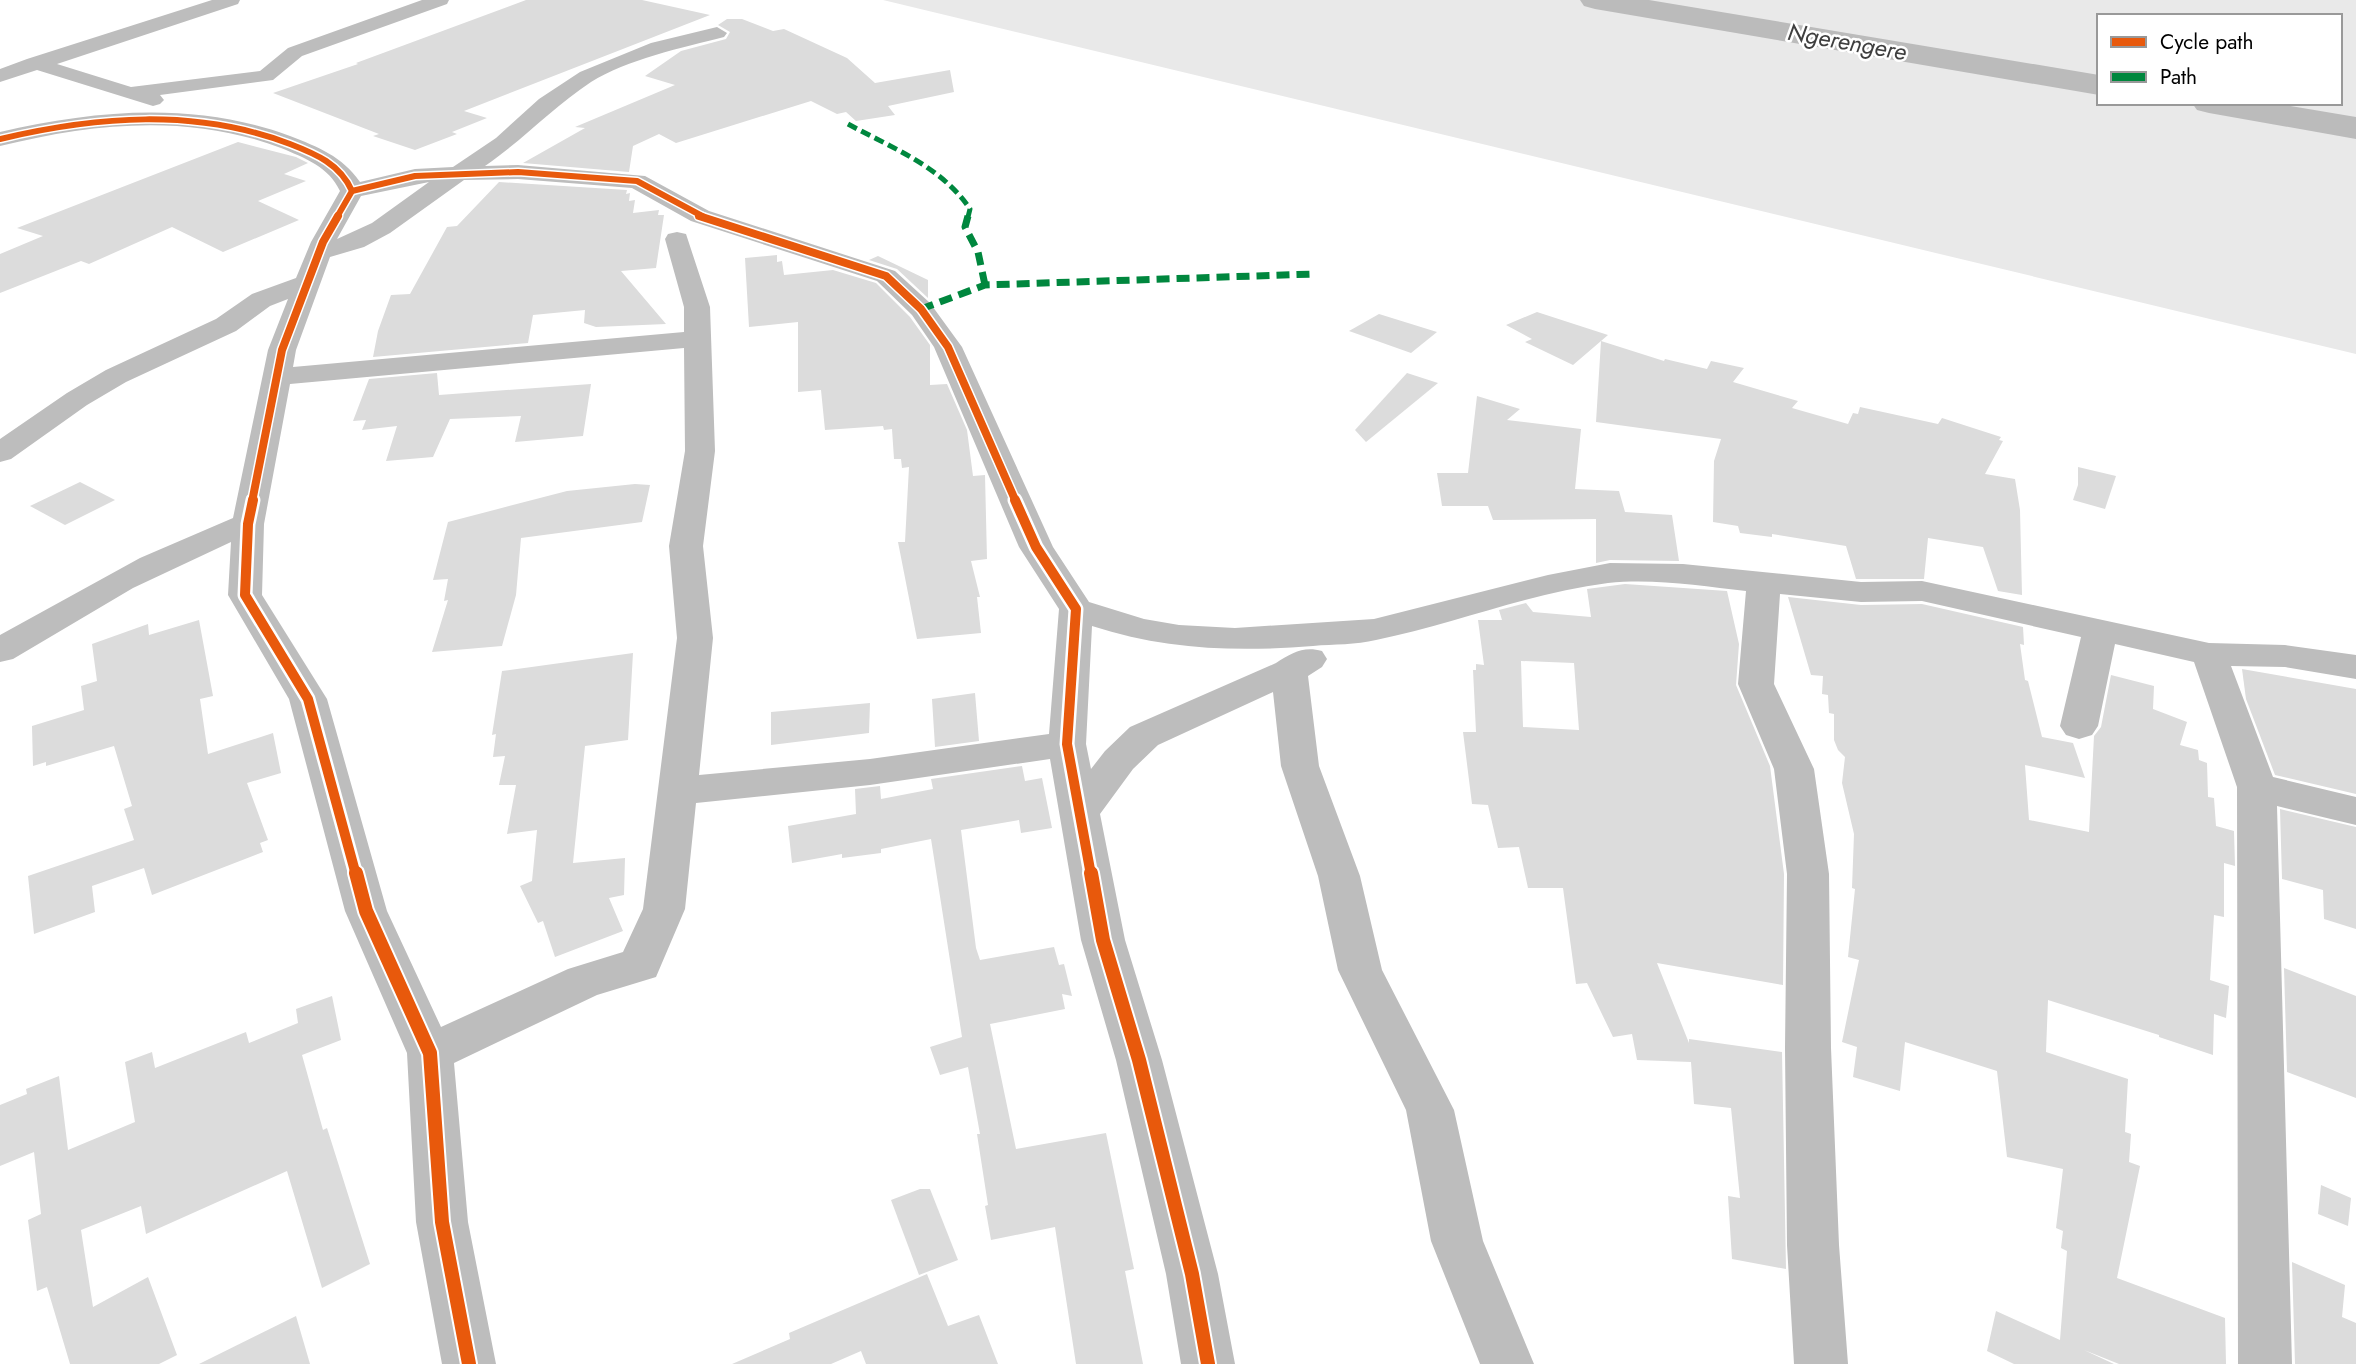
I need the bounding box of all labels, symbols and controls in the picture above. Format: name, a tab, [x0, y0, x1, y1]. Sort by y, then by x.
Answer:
water label: Ngerengere	[1785, 14, 1909, 69]
legend	[2097, 14, 2342, 105]
text: Cycle path	[2160, 27, 2253, 57]
text: Path	[2160, 62, 2197, 92]

